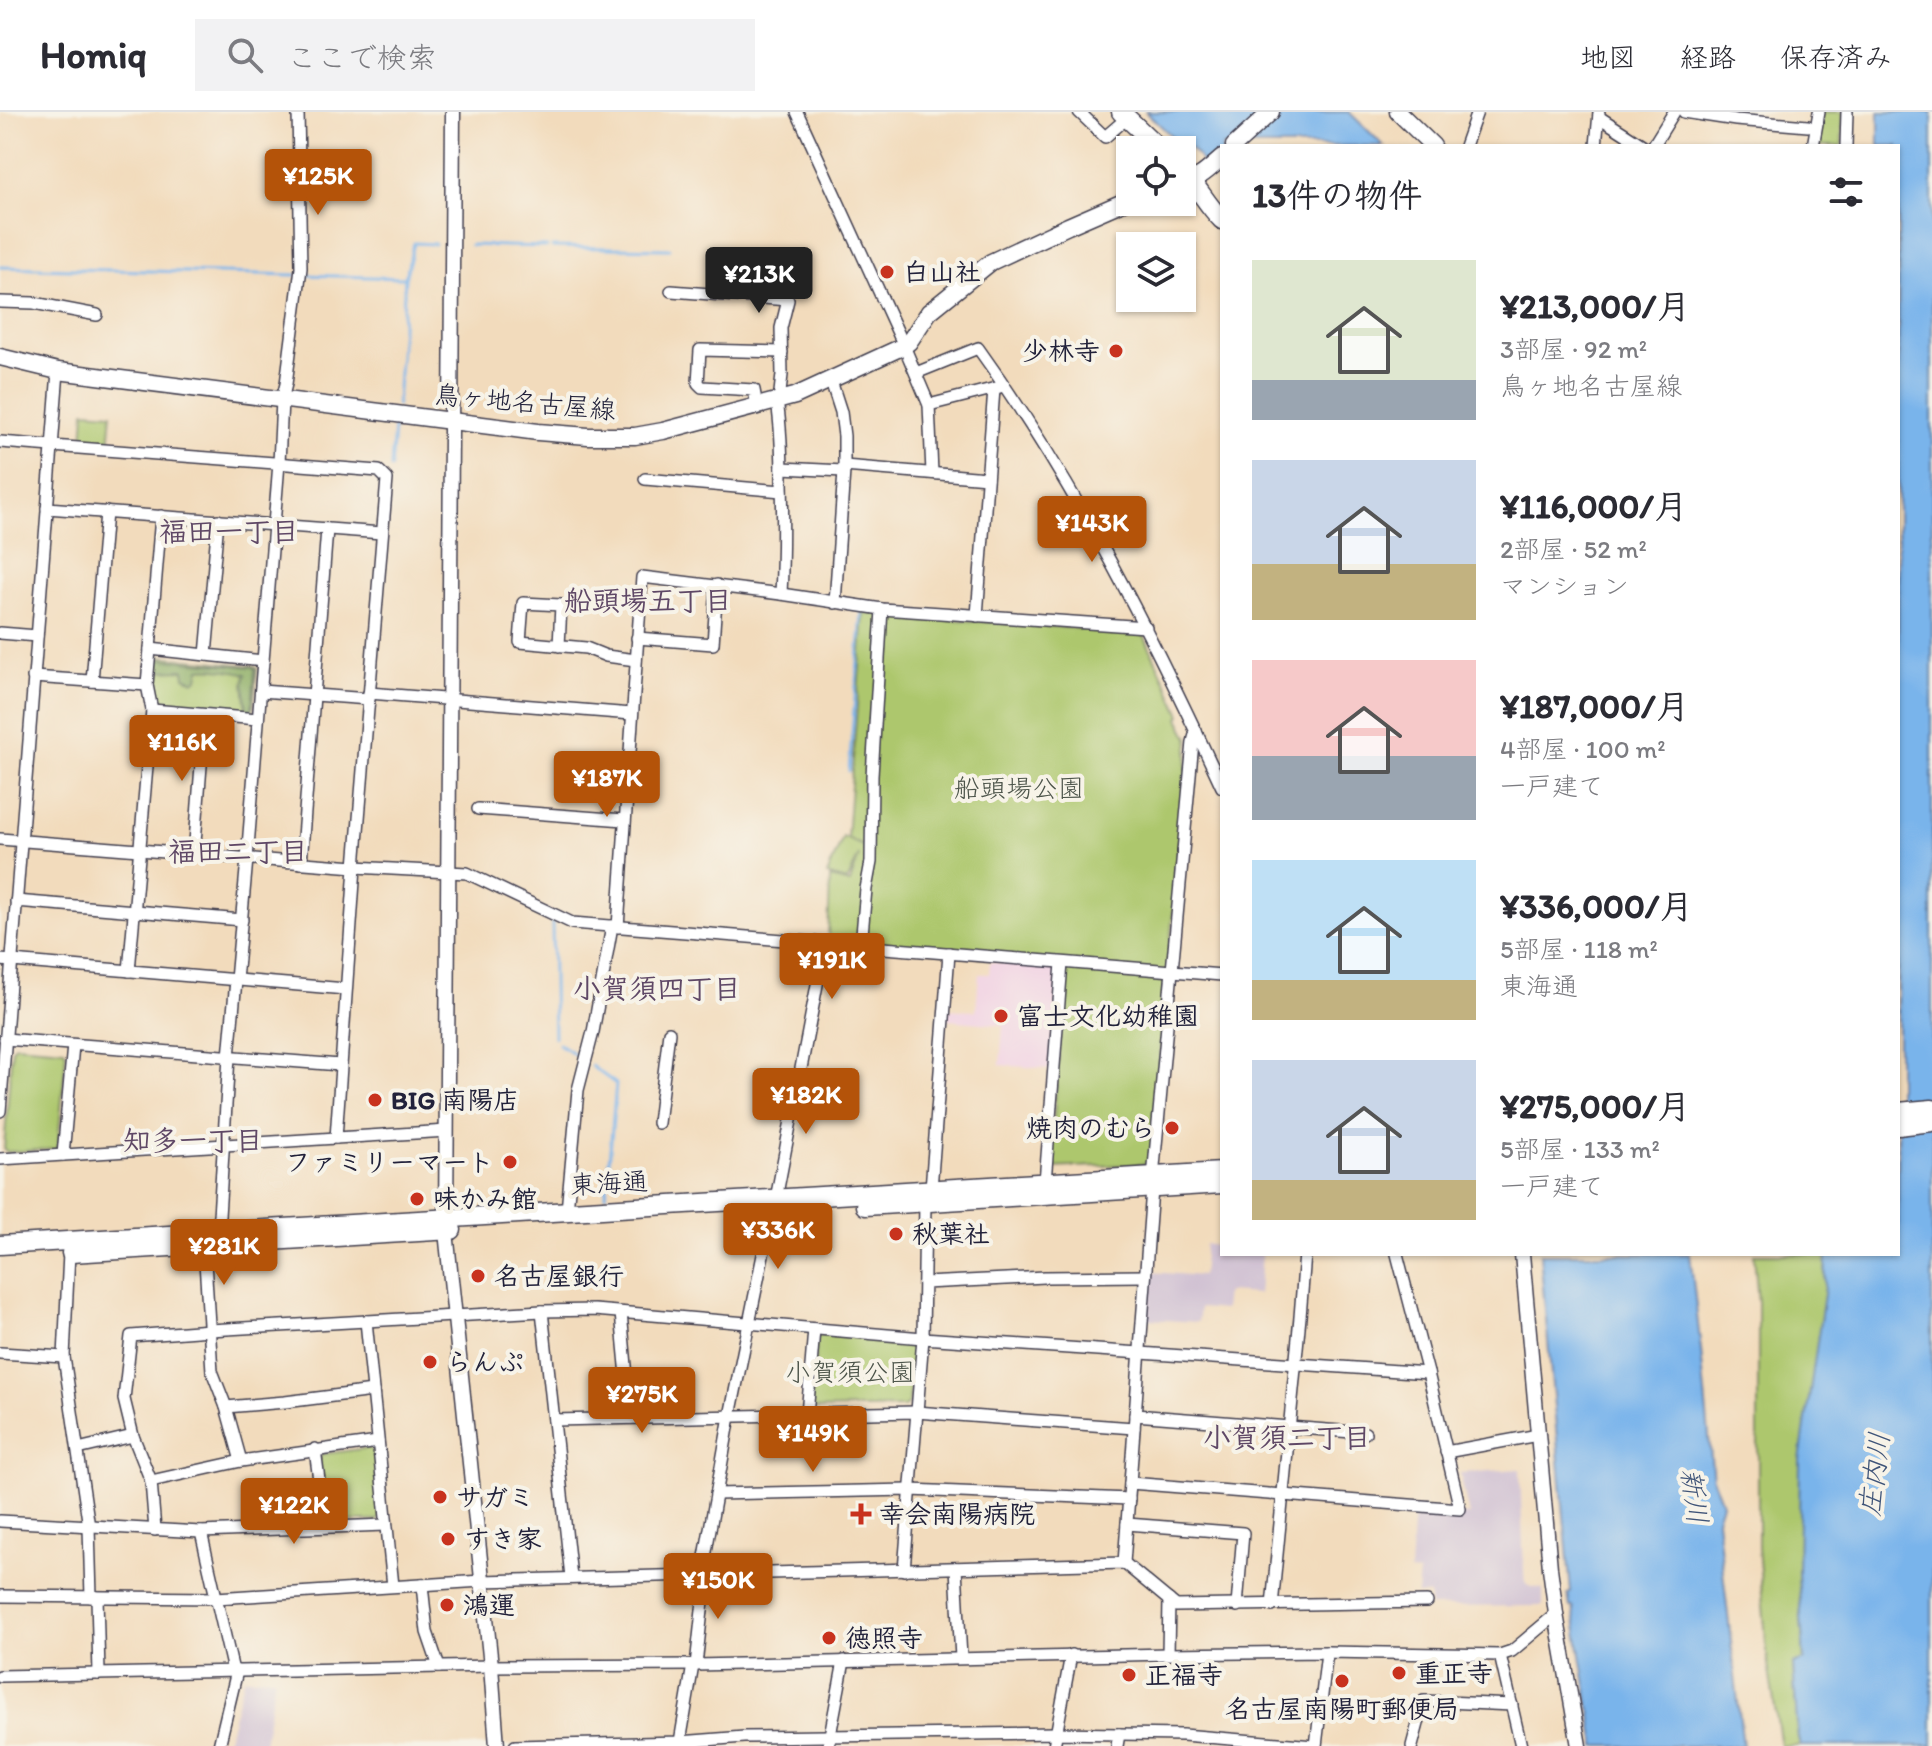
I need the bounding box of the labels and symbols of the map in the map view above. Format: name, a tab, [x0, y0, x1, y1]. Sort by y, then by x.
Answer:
pin: ¥125K	[262, 149, 374, 217]
pin: ¥213K	[703, 247, 815, 315]
place label: 白山社	[903, 256, 981, 288]
marker: 白山社	[878, 263, 896, 281]
place label: 少林寺	[1022, 335, 1100, 367]
marker: 少林寺	[1107, 342, 1125, 360]
street label: 鳥ヶ地名古屋線	[433, 378, 617, 426]
pin: ¥143K	[1036, 496, 1148, 564]
district label: 福田一丁目	[159, 514, 299, 548]
district label: 船頭場五丁目	[564, 583, 732, 617]
pin: ¥116K	[126, 715, 238, 783]
pin: ¥187K	[551, 751, 663, 819]
park label: 船頭場公園	[954, 772, 1084, 804]
district label: 福田二丁目	[168, 834, 308, 868]
pin: ¥191K	[776, 933, 888, 1001]
district label: 小賀須四丁目	[573, 971, 741, 1005]
place label: 富士文化幼稚園	[1017, 1000, 1199, 1032]
marker: 富士文化幼稚園	[992, 1007, 1010, 1025]
pin: ¥182K	[750, 1068, 862, 1136]
place label: BIG 南陽店	[391, 1084, 519, 1116]
marker: BIG 南陽店	[366, 1091, 384, 1109]
place label: 焼肉のむら	[1026, 1112, 1156, 1144]
marker: 焼肉のむら	[1163, 1119, 1181, 1137]
district label: 知多一丁目	[123, 1123, 263, 1157]
place label: ファミリーマート	[285, 1146, 494, 1178]
marker: ファミリーマート	[501, 1153, 519, 1171]
street label: 東海通	[569, 1165, 649, 1201]
place label: 味かみ館	[433, 1183, 537, 1215]
marker: 味かみ館	[408, 1190, 426, 1208]
pin: ¥336K	[722, 1203, 834, 1271]
place label: 秋葉社	[912, 1218, 990, 1250]
pin: ¥281K	[168, 1219, 280, 1287]
marker: 秋葉社	[887, 1225, 905, 1243]
place label: 名古屋銀行	[494, 1260, 624, 1292]
marker: 名古屋銀行	[469, 1267, 487, 1285]
place label: らんぷ	[446, 1346, 524, 1378]
marker: らんぷ	[421, 1353, 439, 1371]
park label: 小賀須公園	[785, 1356, 915, 1388]
pin: ¥275K	[586, 1367, 698, 1435]
pin: ¥149K	[757, 1406, 869, 1474]
district label: 小賀須二丁目	[1203, 1420, 1371, 1454]
water label: 庄内川	[1852, 1430, 1896, 1518]
water label: 新川	[1674, 1466, 1716, 1526]
pin: ¥122K	[238, 1478, 350, 1546]
place label: サガミ	[456, 1481, 534, 1513]
marker: サガミ	[431, 1488, 449, 1506]
place label: 幸会南陽病院	[879, 1498, 1035, 1530]
marker: 幸会南陽病院	[850, 1503, 872, 1525]
place label: すき家	[464, 1523, 542, 1555]
marker: すき家	[439, 1530, 457, 1548]
pin: ¥150K	[662, 1553, 774, 1621]
place label: 鴻運	[463, 1589, 515, 1621]
marker: 鴻運	[438, 1596, 456, 1614]
place label: 徳照寺	[845, 1622, 923, 1654]
marker: 徳照寺	[820, 1629, 838, 1647]
place label: 重正寺	[1415, 1657, 1493, 1689]
place label: 正福寺	[1145, 1659, 1223, 1691]
marker: 重正寺	[1390, 1664, 1408, 1682]
marker: 正福寺	[1120, 1666, 1138, 1684]
marker: 名古屋南陽町郵便局	[1333, 1672, 1351, 1690]
place label: 名古屋南陽町郵便局	[1225, 1693, 1459, 1725]

